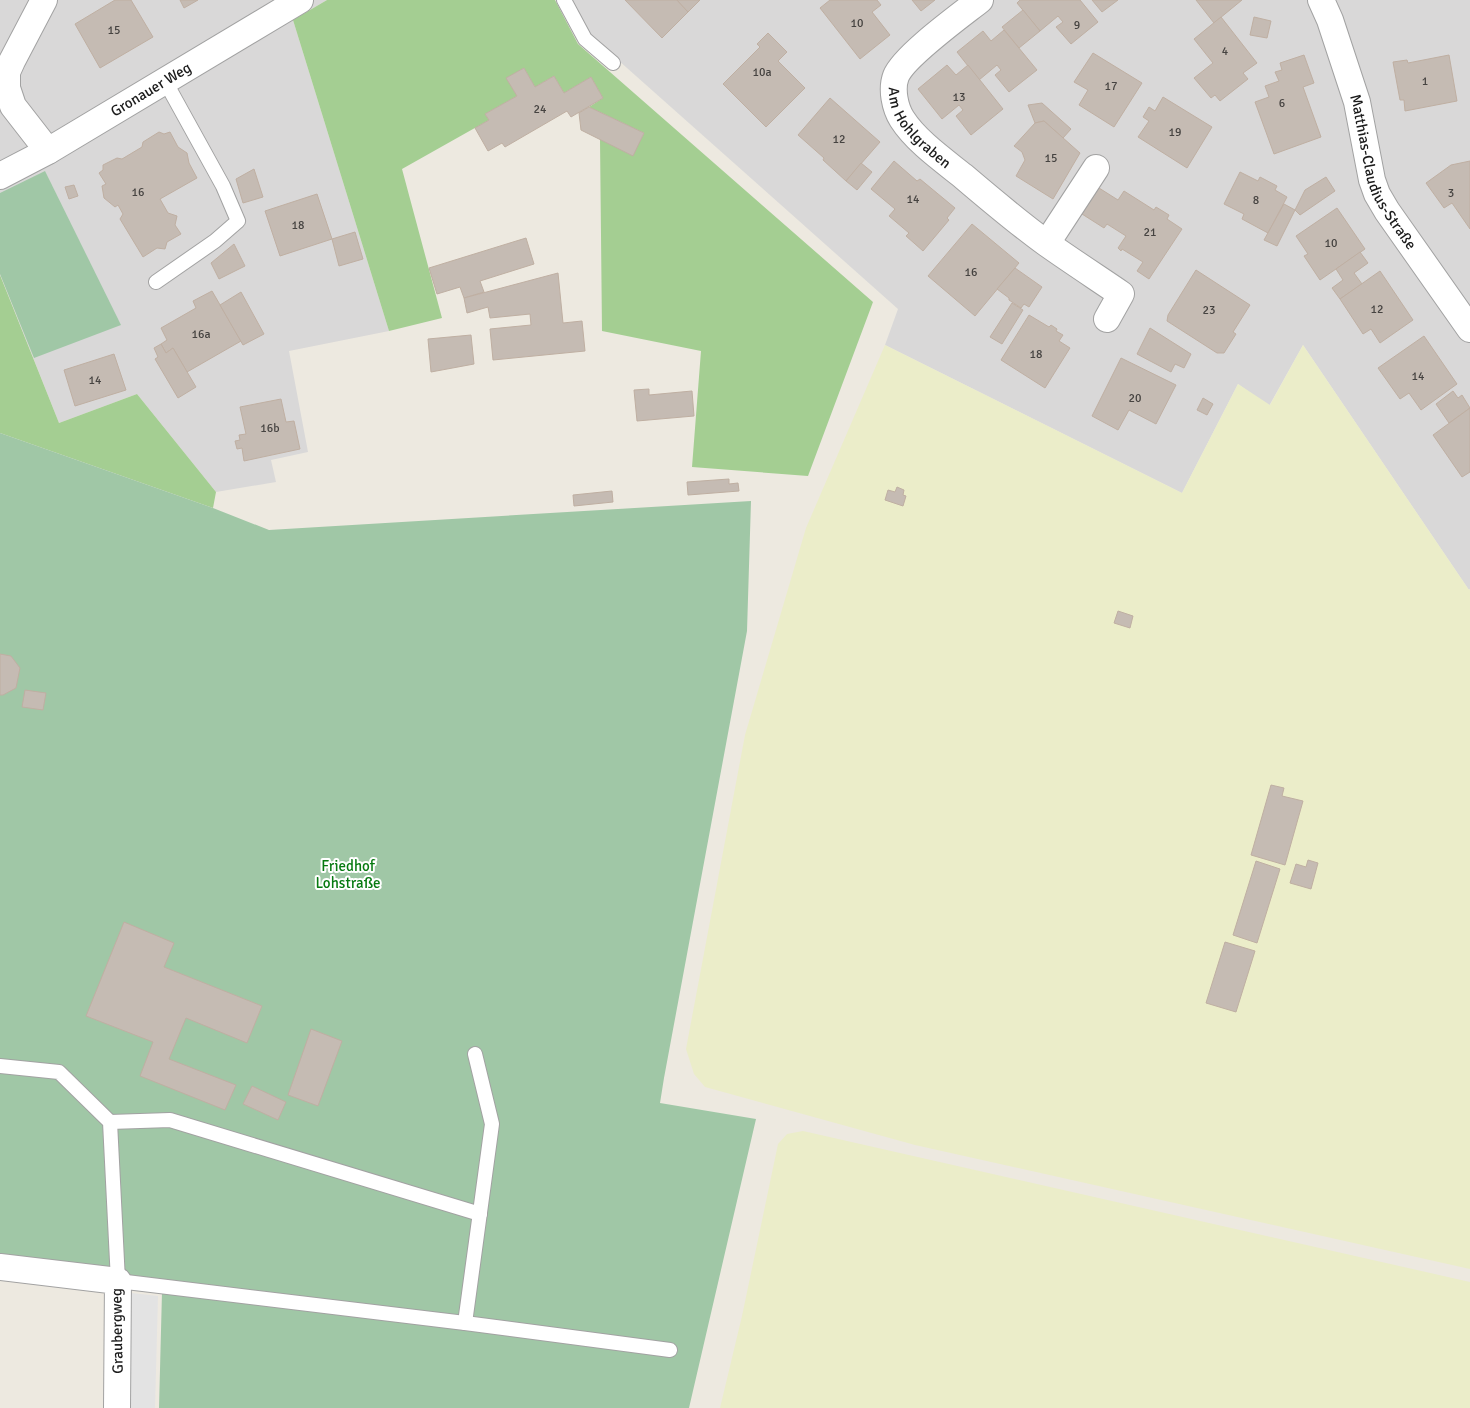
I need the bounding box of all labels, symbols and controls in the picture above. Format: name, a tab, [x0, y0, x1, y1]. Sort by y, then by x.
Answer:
house number: 10	[851, 16, 863, 31]
house number: 9	[1074, 18, 1080, 33]
house number: 15	[108, 23, 120, 38]
house number: 4	[1222, 44, 1229, 59]
street label: Gronauer Weg	[107, 58, 194, 120]
house number: 10a	[752, 65, 772, 80]
house number: 1	[1422, 74, 1428, 89]
house number: 17	[1105, 79, 1117, 94]
street label: Am Hohlgraben	[885, 87, 955, 172]
house number: 13	[953, 90, 965, 105]
street label: Matthias-Claudius-Straße	[1346, 92, 1420, 253]
house number: 6	[1279, 96, 1285, 111]
house number: 24	[534, 102, 547, 117]
house number: 19	[1169, 125, 1181, 140]
house number: 12	[833, 132, 845, 147]
house number: 15	[1045, 151, 1057, 166]
house number: 16	[132, 185, 144, 200]
house number: 3	[1448, 186, 1454, 201]
house number: 14	[907, 192, 920, 207]
house number: 8	[1253, 193, 1259, 208]
house number: 18	[292, 218, 304, 233]
house number: 21	[1144, 225, 1156, 240]
house number: 10	[1325, 236, 1337, 251]
house number: 16	[965, 265, 977, 280]
house number: 12	[1371, 302, 1383, 317]
house number: 23	[1203, 303, 1215, 318]
house number: 16a	[191, 327, 211, 342]
house number: 18	[1030, 347, 1042, 362]
house number: 14	[1412, 369, 1425, 384]
house number: 14	[89, 373, 102, 388]
house number: 20	[1129, 391, 1141, 406]
house number: 16b	[260, 421, 280, 436]
park label: Friedhof Lohstraße	[315, 857, 381, 892]
street label: Graubergweg	[107, 1288, 127, 1374]

